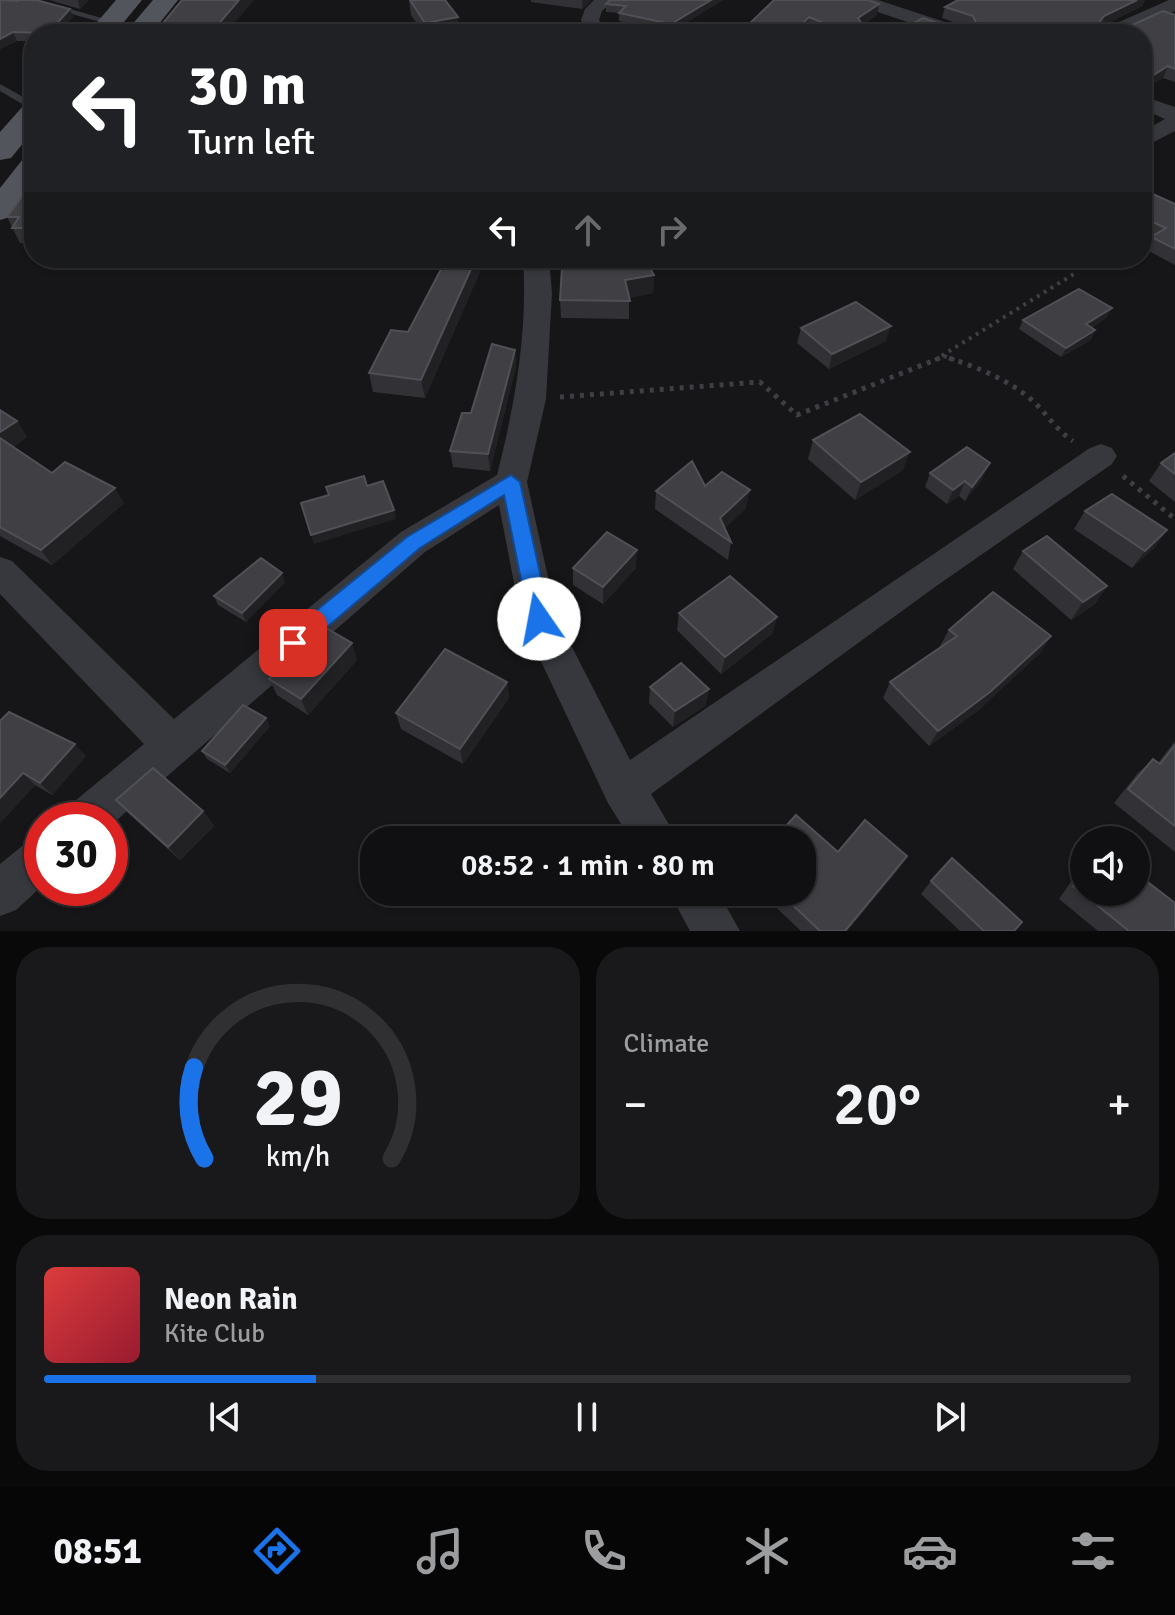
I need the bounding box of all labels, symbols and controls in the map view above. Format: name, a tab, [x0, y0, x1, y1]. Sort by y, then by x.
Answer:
text: 30 m	[188, 51, 306, 120]
icon: left	[56, 56, 160, 160]
text: Turn left	[188, 120, 315, 165]
icon: left	[482, 208, 526, 252]
icon: ahead	[566, 208, 610, 252]
icon: right	[650, 208, 694, 252]
position arrow	[497, 577, 581, 661]
pin	[259, 609, 327, 677]
icon: arrive	[271, 621, 315, 665]
speed limit sign: 30	[24, 802, 128, 906]
map controls	[1070, 826, 1150, 906]
button: sound	[1070, 826, 1150, 906]
text: 08:52 · 1 min · 80 m	[461, 847, 715, 884]
text: Climate	[624, 1028, 709, 1060]
text: 29	[253, 1047, 343, 1149]
text: 20°	[833, 1068, 921, 1142]
text: −	[624, 1078, 647, 1132]
text: +	[1107, 1078, 1131, 1132]
text: km/h	[265, 1139, 330, 1174]
text: Neon Rain	[164, 1281, 298, 1318]
text: Kite Club	[164, 1318, 265, 1350]
icon: previous	[203, 1395, 247, 1439]
icon: pause	[565, 1395, 609, 1439]
icon: next	[928, 1395, 972, 1439]
icon: directions	[249, 1523, 305, 1579]
icon: music	[412, 1523, 468, 1579]
icon: phone	[576, 1523, 632, 1579]
icon: climate	[739, 1523, 795, 1579]
icon: car	[902, 1523, 958, 1579]
icon: filters	[1065, 1523, 1121, 1579]
text: 08:51	[54, 1529, 142, 1574]

